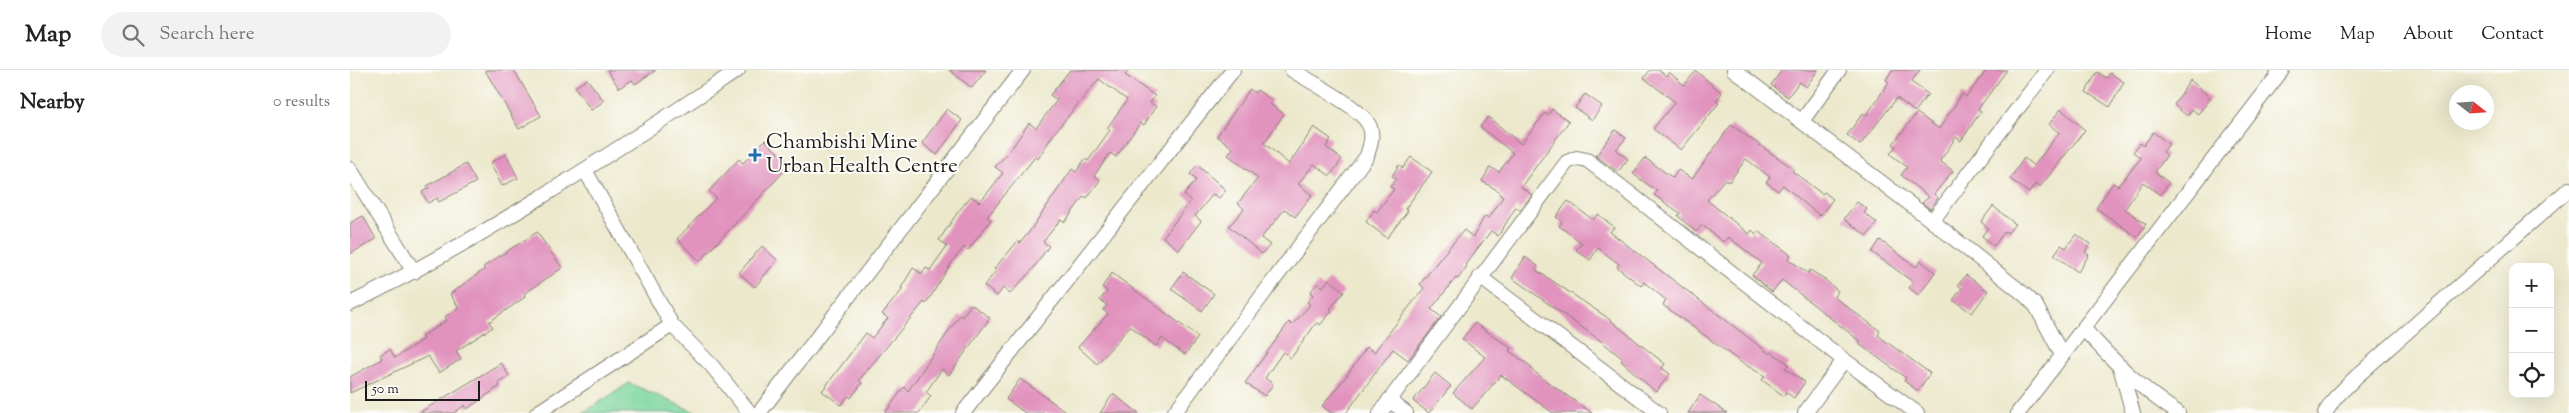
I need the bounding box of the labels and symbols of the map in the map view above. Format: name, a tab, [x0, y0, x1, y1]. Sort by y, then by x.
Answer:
north arrow	[2449, 85, 2494, 130]
place label: Chambishi Mine Urban Health Centre	[766, 128, 958, 182]
marker: Chambishi Mine Urban Health Centre	[748, 148, 762, 162]
scale bar	[365, 378, 480, 401]

